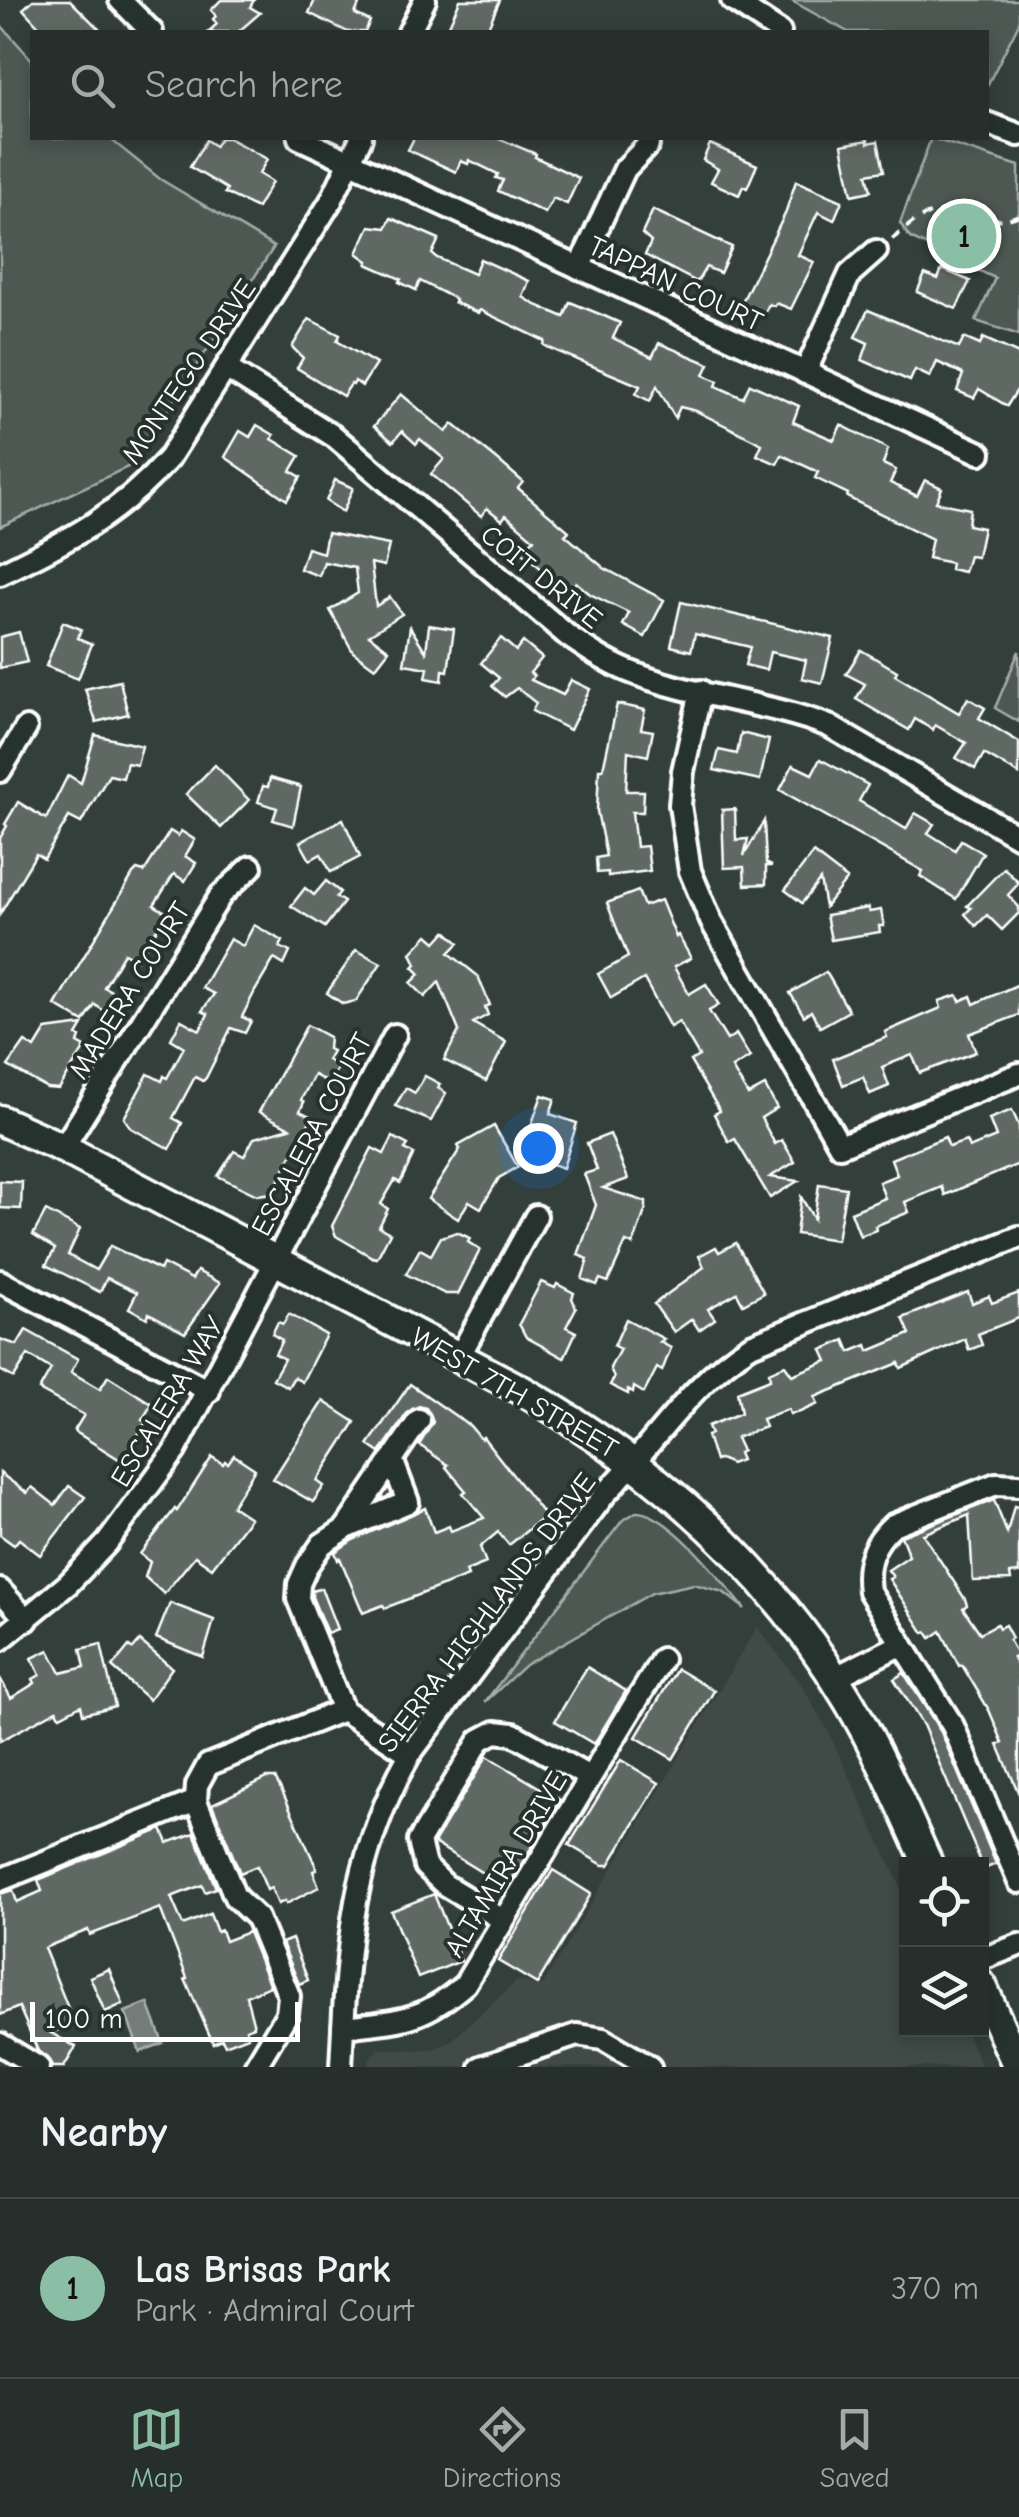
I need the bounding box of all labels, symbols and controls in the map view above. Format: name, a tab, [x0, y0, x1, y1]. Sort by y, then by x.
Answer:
search box	[30, 30, 989, 140]
icon: search	[65, 58, 120, 113]
text: Search here	[145, 63, 343, 107]
pin: 1	[932, 198, 996, 274]
street label: TAPPAN COURT	[583, 230, 768, 338]
street label: MONTEGO DRIVE	[115, 273, 262, 470]
street label: COIT DRIVE	[474, 518, 608, 635]
street label: MADERA COURT	[63, 896, 197, 1085]
street label: ESCALERA COURT	[245, 1027, 379, 1241]
your location	[513, 1123, 564, 1174]
street label: ESCALERA WAY	[104, 1310, 231, 1492]
street label: WEST 7TH STREET	[406, 1321, 624, 1465]
street label: SIERRA HIGHLANDS DRIVE	[371, 1467, 602, 1759]
street label: ALTAMIRA DRIVE	[438, 1766, 574, 1963]
map controls	[899, 1857, 989, 2037]
button: locate	[899, 1857, 989, 1947]
button: layers	[899, 1947, 989, 2037]
scale bar	[30, 1997, 300, 2042]
text: 100 m	[45, 2003, 123, 2035]
text: Nearby	[40, 2108, 167, 2157]
text: Las Brisas Park	[135, 2248, 391, 2292]
text: 1	[66, 2270, 79, 2307]
text: 370 m	[891, 2270, 979, 2307]
text: Park · Admiral Court	[135, 2292, 414, 2329]
tab: Map	[129, 2402, 184, 2494]
tab: Directions	[443, 2402, 561, 2494]
tab: Saved	[820, 2402, 890, 2494]

